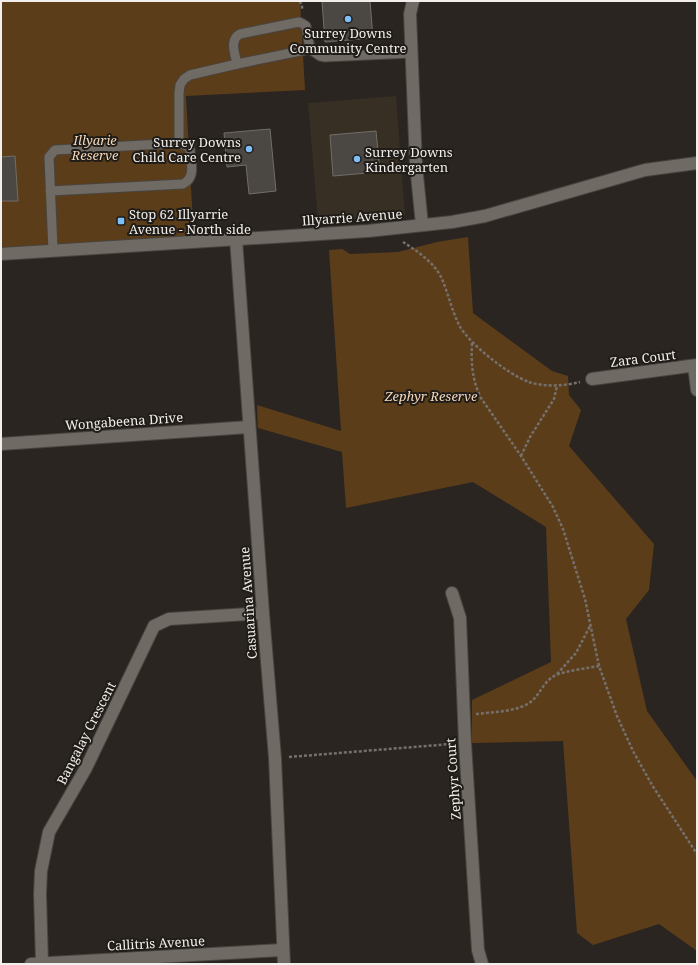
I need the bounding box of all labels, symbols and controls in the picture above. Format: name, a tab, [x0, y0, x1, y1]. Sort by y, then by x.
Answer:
marker: Surrey Downs Community Centre	[343, 14, 353, 24]
place label: Surrey Downs Community Centre	[289, 24, 407, 57]
park label: Illyarie Reserve	[71, 131, 119, 164]
place label: Surrey Downs Child Care Centre	[132, 133, 241, 166]
place label: Surrey Downs Kindergarten	[365, 143, 453, 176]
marker: Surrey Downs Child Care Centre	[244, 144, 254, 154]
marker: Surrey Downs Kindergarten	[352, 154, 362, 164]
place label: Stop 62 Illyarrie Avenue - North side	[129, 205, 251, 238]
street label: Illyarrie Avenue	[301, 205, 403, 229]
marker: Stop 62 Illyarrie Avenue - North side	[116, 216, 126, 226]
street label: Zara Court	[609, 345, 677, 371]
park label: Zephyr Reserve	[384, 387, 478, 405]
street label: Wongabeena Drive	[64, 408, 184, 434]
street label: Casuarina Avenue	[235, 546, 261, 660]
street label: Bangalay Crescent	[52, 678, 120, 788]
street label: Zephyr Court	[441, 737, 465, 820]
street label: Callitris Avenue	[107, 931, 205, 955]

